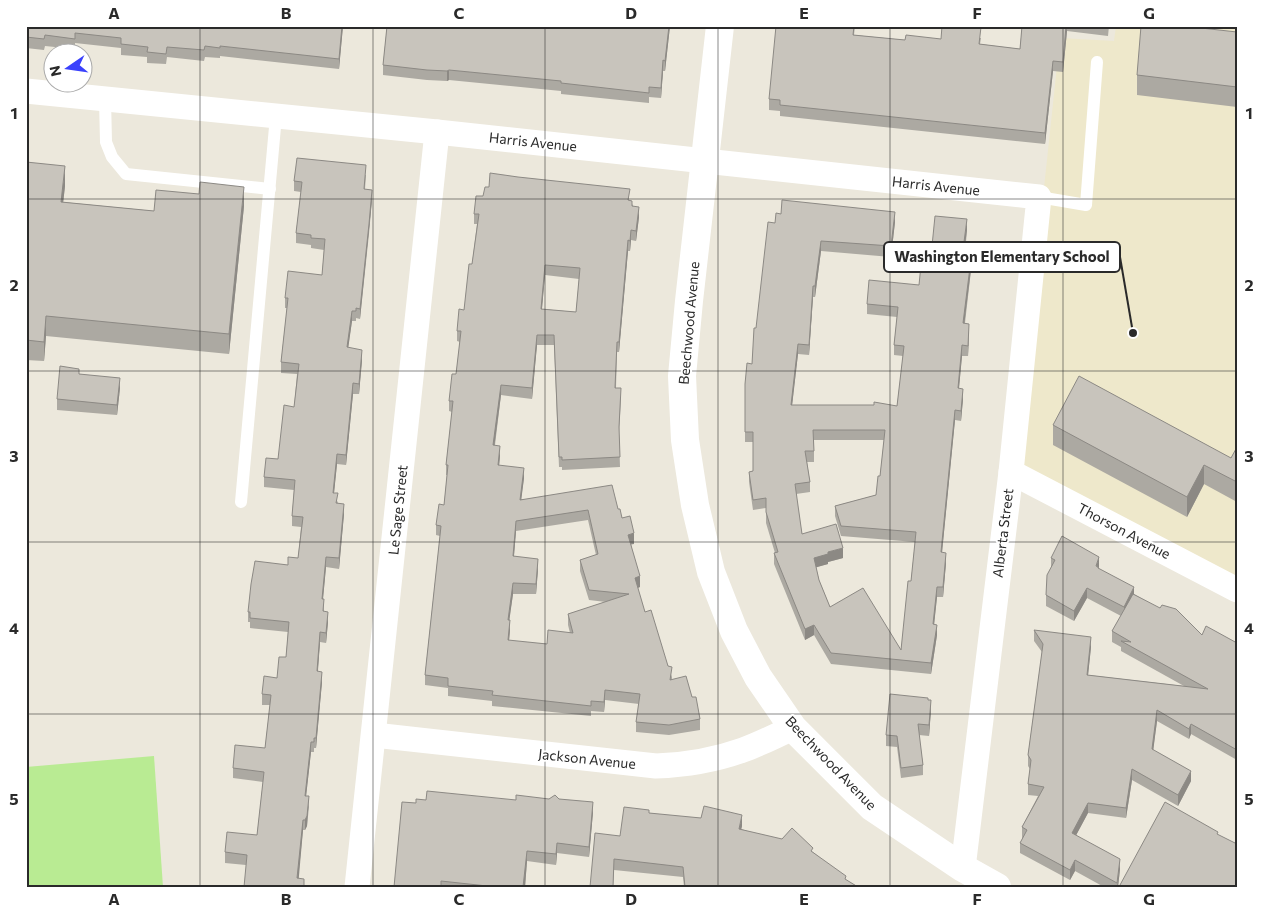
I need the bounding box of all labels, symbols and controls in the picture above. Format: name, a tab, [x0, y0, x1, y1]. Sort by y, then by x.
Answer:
text: A	[108, 3, 120, 22]
text: B	[281, 3, 292, 22]
text: C	[454, 3, 465, 22]
text: D	[625, 3, 637, 22]
text: E	[799, 3, 809, 22]
text: F	[972, 3, 982, 22]
text: G	[1143, 3, 1155, 22]
north arrow	[42, 42, 92, 92]
text: N	[45, 64, 64, 78]
text: 1	[10, 103, 18, 122]
text: 1	[1245, 103, 1253, 122]
street label: Harris Avenue	[488, 128, 578, 155]
street label: Harris Avenue	[891, 172, 981, 199]
callout: Washington Elementary School	[884, 242, 1120, 272]
text: Washington Elementary School	[894, 247, 1110, 265]
street label: Beechwood Avenue	[675, 261, 702, 385]
text: 2	[9, 275, 19, 294]
text: 2	[1244, 275, 1254, 294]
text: 3	[9, 446, 19, 465]
text: 3	[1244, 446, 1254, 465]
street label: Le Sage Street	[384, 464, 411, 556]
street label: Alberta Street	[989, 487, 1016, 579]
street label: Thorson Avenue	[1075, 499, 1174, 562]
text: 4	[9, 618, 19, 637]
text: 4	[1244, 618, 1254, 637]
street label: Beechwood Avenue	[782, 712, 880, 813]
street label: Jackson Avenue	[537, 745, 637, 772]
text: 5	[9, 789, 19, 808]
text: 5	[1244, 789, 1254, 808]
text: A	[108, 889, 120, 908]
text: B	[281, 889, 292, 908]
text: C	[454, 889, 465, 908]
text: D	[625, 889, 637, 908]
text: E	[799, 889, 809, 908]
text: F	[972, 889, 982, 908]
text: G	[1143, 889, 1155, 908]

